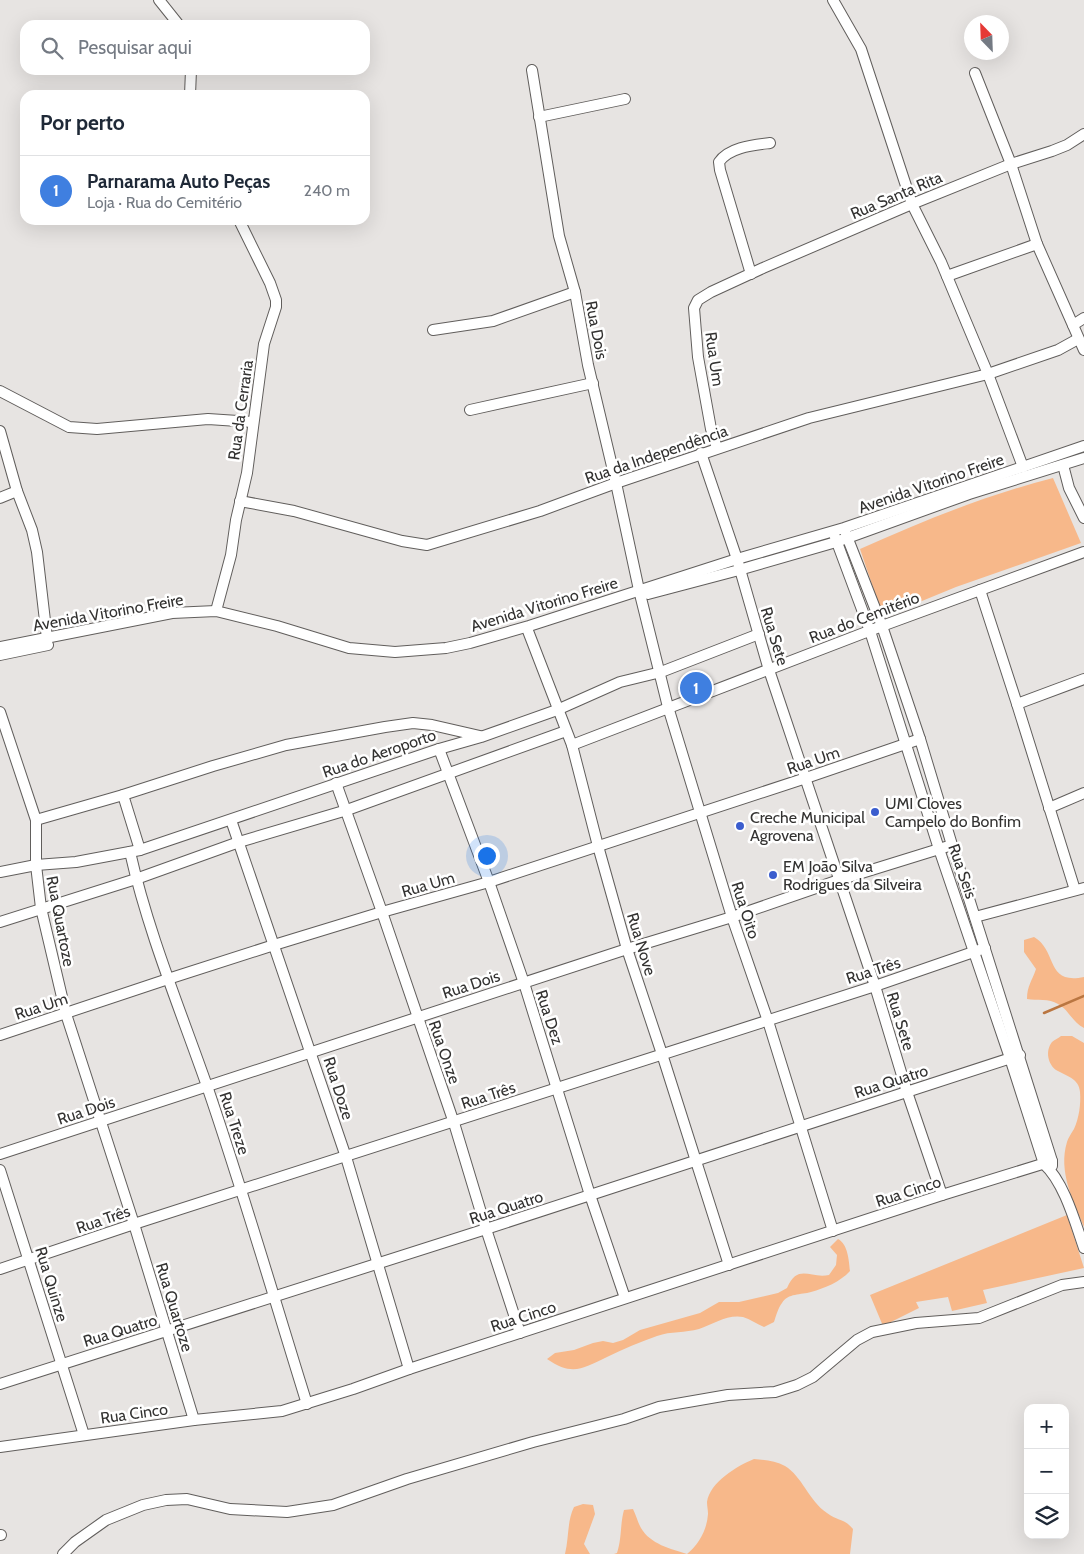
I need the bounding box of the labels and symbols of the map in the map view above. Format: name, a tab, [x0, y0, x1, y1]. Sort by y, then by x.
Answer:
north arrow	[964, 15, 1009, 60]
street label: Rua Santa Rita	[848, 168, 945, 223]
street label: Rua Dois	[582, 299, 612, 361]
street label: Rua Um	[701, 331, 728, 387]
street label: Rua da Cerraria	[224, 358, 257, 461]
street label: Rua da Independência	[582, 421, 730, 488]
street label: Avenida Vitorino Freire	[856, 450, 1006, 517]
street label: Avenida Vitorino Freire	[468, 573, 620, 636]
street label: Rua do Cemitério	[806, 588, 922, 647]
street label: Avenida Vitorino Freire	[31, 590, 185, 635]
street label: Rua Sete	[757, 605, 792, 668]
pin: 1	[680, 669, 712, 707]
street label: Rua do Aeroporto	[320, 725, 439, 782]
street label: Rua Um	[784, 743, 842, 778]
place label: UMI Cloves Campelo do Bonfim	[885, 794, 1021, 831]
marker: UMI Cloves Campelo do Bonfim	[869, 806, 881, 818]
place label: Creche Municipal Agrovena	[750, 808, 865, 845]
marker: Creche Municipal Agrovena	[734, 820, 746, 832]
street label: Rua Seis	[944, 841, 981, 901]
your location	[474, 843, 500, 869]
place label: EM João Silva Rodrigues da Silveira	[783, 857, 922, 894]
street label: Rua Um	[399, 868, 457, 901]
marker: EM João Silva Rodrigues da Silveira	[767, 869, 779, 881]
street label: Rua Quartoze	[42, 874, 79, 968]
street label: Rua Oito	[727, 879, 764, 941]
street label: Rua Nove	[623, 910, 660, 978]
street label: Rua Três	[844, 953, 903, 988]
street label: Rua Dois	[440, 966, 503, 1003]
street label: Rua Dez	[532, 987, 567, 1047]
street label: Rua Um	[12, 989, 70, 1024]
street label: Rua Sete	[883, 990, 918, 1053]
street label: Rua Onze	[425, 1018, 464, 1086]
street label: Rua Doze	[319, 1054, 358, 1122]
street label: Rua Quatro	[852, 1061, 931, 1102]
street label: Rua Três	[459, 1078, 518, 1113]
street label: Rua Treze	[215, 1089, 254, 1157]
street label: Rua Dois	[55, 1092, 118, 1129]
street label: Rua Cinco	[873, 1172, 943, 1211]
street label: Rua Quatro	[467, 1187, 546, 1228]
street label: Rua Três	[74, 1201, 133, 1238]
street label: Rua Quinze	[31, 1244, 72, 1324]
street label: Rua Quartoze	[152, 1260, 197, 1354]
street label: Rua Cinco	[488, 1297, 558, 1336]
street label: Rua Quatro	[81, 1310, 160, 1351]
street label: Rua Cinco	[99, 1399, 169, 1428]

